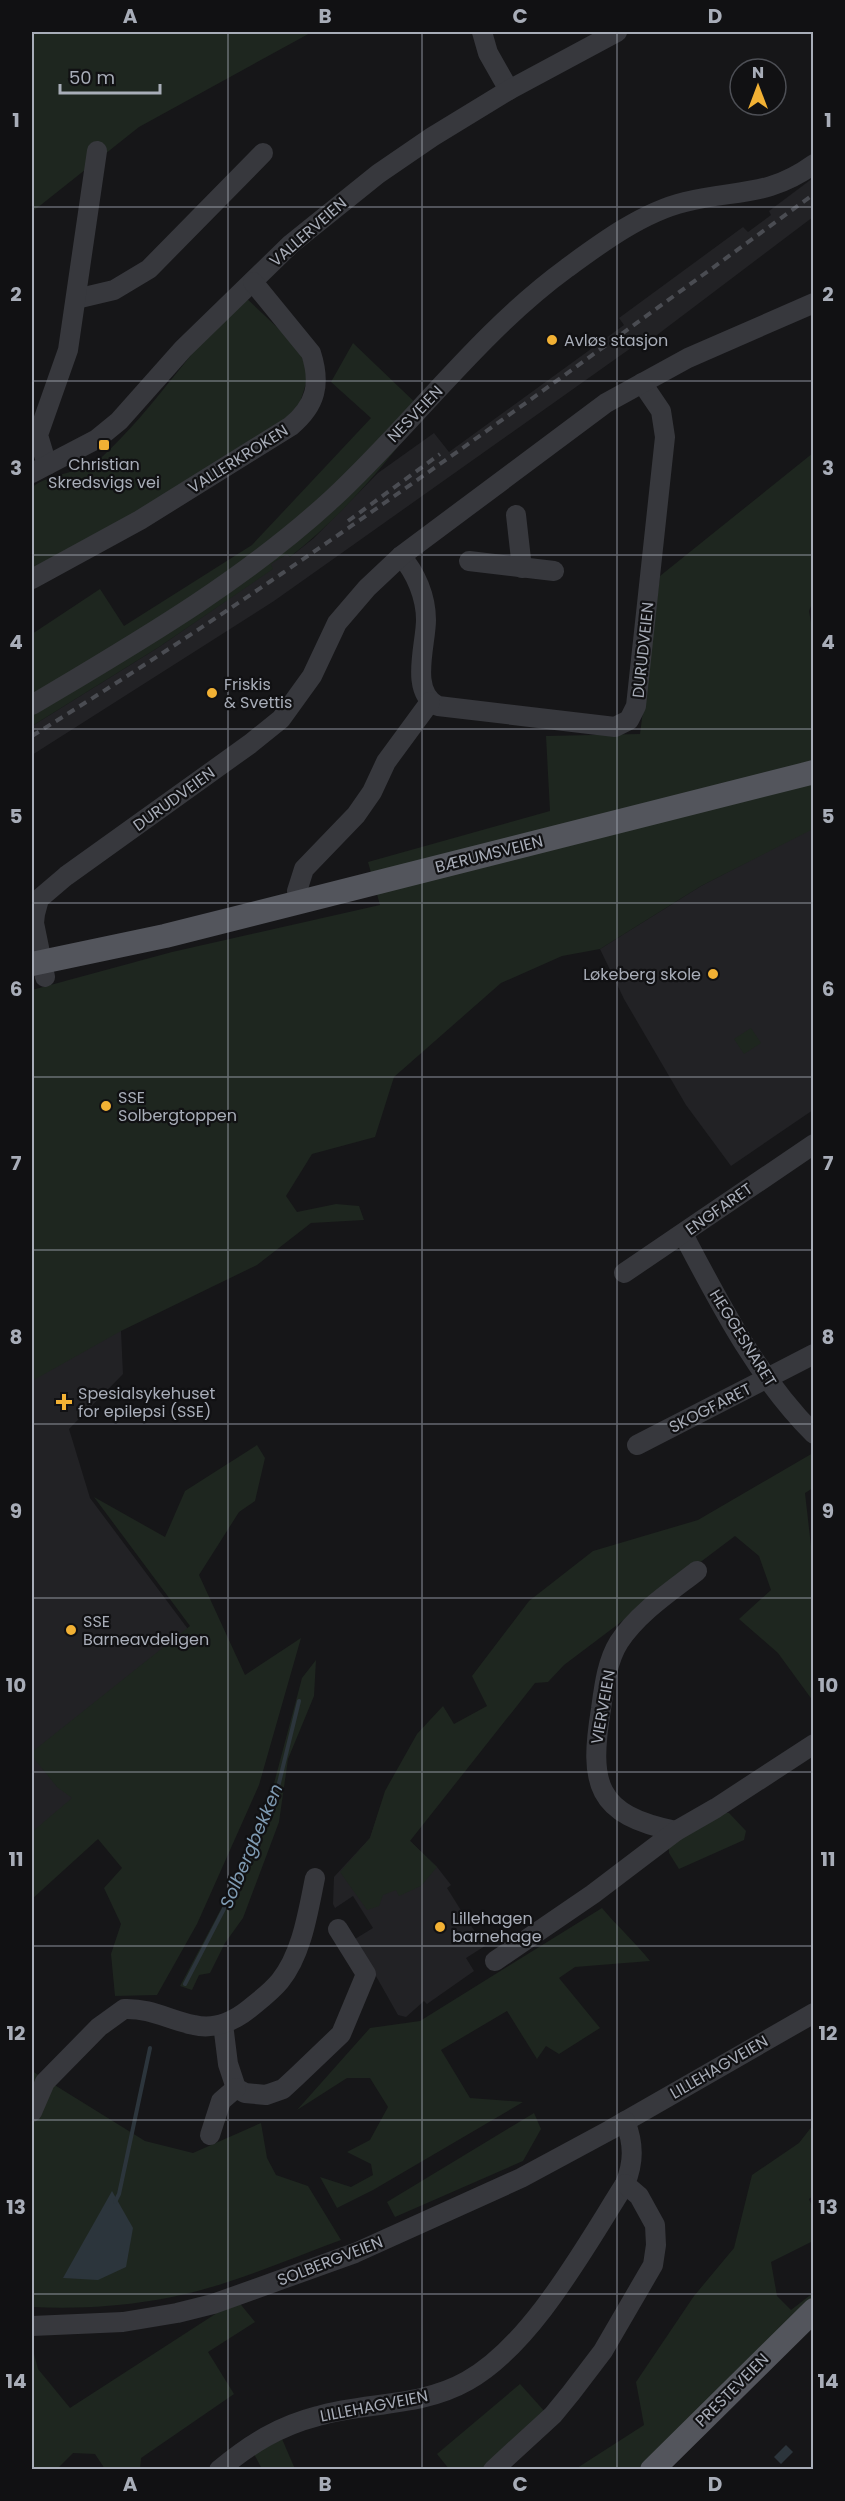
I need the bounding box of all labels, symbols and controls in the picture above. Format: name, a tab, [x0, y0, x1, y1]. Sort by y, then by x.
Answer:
text: A	[123, 2, 138, 30]
text: B	[318, 2, 332, 30]
text: C	[512, 2, 528, 30]
text: D	[708, 2, 722, 30]
scale bar	[60, 57, 160, 95]
north arrow	[728, 57, 788, 117]
text: N	[752, 61, 764, 84]
text: 50 m	[69, 65, 115, 90]
text: 1	[12, 106, 20, 134]
text: 1	[824, 106, 832, 134]
street label: VALLERVEIEN	[264, 192, 352, 272]
text: 2	[10, 280, 22, 308]
text: 2	[822, 280, 834, 308]
place label: Avløs stasjon	[564, 329, 668, 352]
marker: Avløs stasjon	[545, 333, 559, 347]
street label: NESVEIEN	[382, 380, 448, 448]
street label: VALLERKROKEN	[183, 419, 293, 499]
marker: Christian Skredsvigs vei	[97, 438, 111, 452]
place label: Christian Skredsvigs vei	[48, 453, 160, 494]
text: 3	[10, 454, 22, 482]
text: 3	[822, 454, 834, 482]
street label: DURUDVEIEN	[627, 601, 659, 699]
text: 4	[9, 628, 23, 656]
text: 4	[821, 628, 835, 656]
place label: Friskis & Svettis	[224, 673, 292, 714]
marker: Friskis & Svettis	[205, 686, 219, 700]
street label: DURUDVEIEN	[128, 761, 220, 837]
text: 5	[10, 802, 23, 830]
text: 5	[822, 802, 835, 830]
street label: BÆRUMSVEIEN	[433, 829, 545, 879]
place label: Løkeberg skole	[583, 963, 701, 986]
marker: Løkeberg skole	[706, 967, 720, 981]
text: 6	[10, 975, 22, 1003]
text: 6	[822, 975, 834, 1003]
place label: SSE Solbergtoppen	[118, 1086, 237, 1127]
marker: SSE Solbergtoppen	[99, 1099, 113, 1113]
text: 7	[11, 1149, 22, 1177]
text: 7	[823, 1149, 834, 1177]
street label: ENGFARET	[681, 1177, 758, 1241]
street label: HEGGESNARET	[704, 1285, 782, 1391]
text: 8	[10, 1323, 22, 1351]
text: 8	[822, 1323, 834, 1351]
street label: SKOGFARET	[665, 1377, 755, 1439]
place label: Spesialsykehuset for epilepsi (SSE)	[78, 1382, 215, 1423]
marker: Spesialsykehuset for epilepsi (SSE)	[55, 1393, 73, 1411]
text: 9	[10, 1497, 22, 1525]
text: 9	[822, 1497, 834, 1525]
place label: SSE Barneavdeligen	[83, 1610, 209, 1651]
marker: SSE Barneavdeligen	[64, 1623, 78, 1637]
street label: VIERVEIEN	[585, 1668, 621, 1746]
text: 10	[6, 1671, 26, 1699]
text: 10	[818, 1671, 838, 1699]
water label: Solbergbekken	[213, 1780, 289, 1912]
text: 11	[8, 1845, 24, 1873]
text: 11	[820, 1845, 836, 1873]
place label: Lillehagen barnehage	[452, 1907, 542, 1948]
marker: Lillehagen barnehage	[433, 1920, 447, 1934]
text: 12	[7, 2019, 25, 2047]
text: 12	[819, 2019, 837, 2047]
street label: LILLEHAGVEIEN	[666, 2030, 772, 2104]
text: 13	[6, 2193, 26, 2221]
text: 13	[818, 2193, 838, 2221]
street label: SOLBERGVEIEN	[274, 2230, 386, 2292]
street label: PRESTEVEIEN	[690, 2348, 774, 2432]
text: 14	[5, 2367, 27, 2395]
text: 14	[817, 2367, 839, 2395]
street label: LILLEHAGVEIEN	[318, 2384, 430, 2428]
text: A	[123, 2470, 138, 2498]
text: B	[318, 2470, 332, 2498]
text: C	[512, 2470, 528, 2498]
text: D	[708, 2470, 722, 2498]

